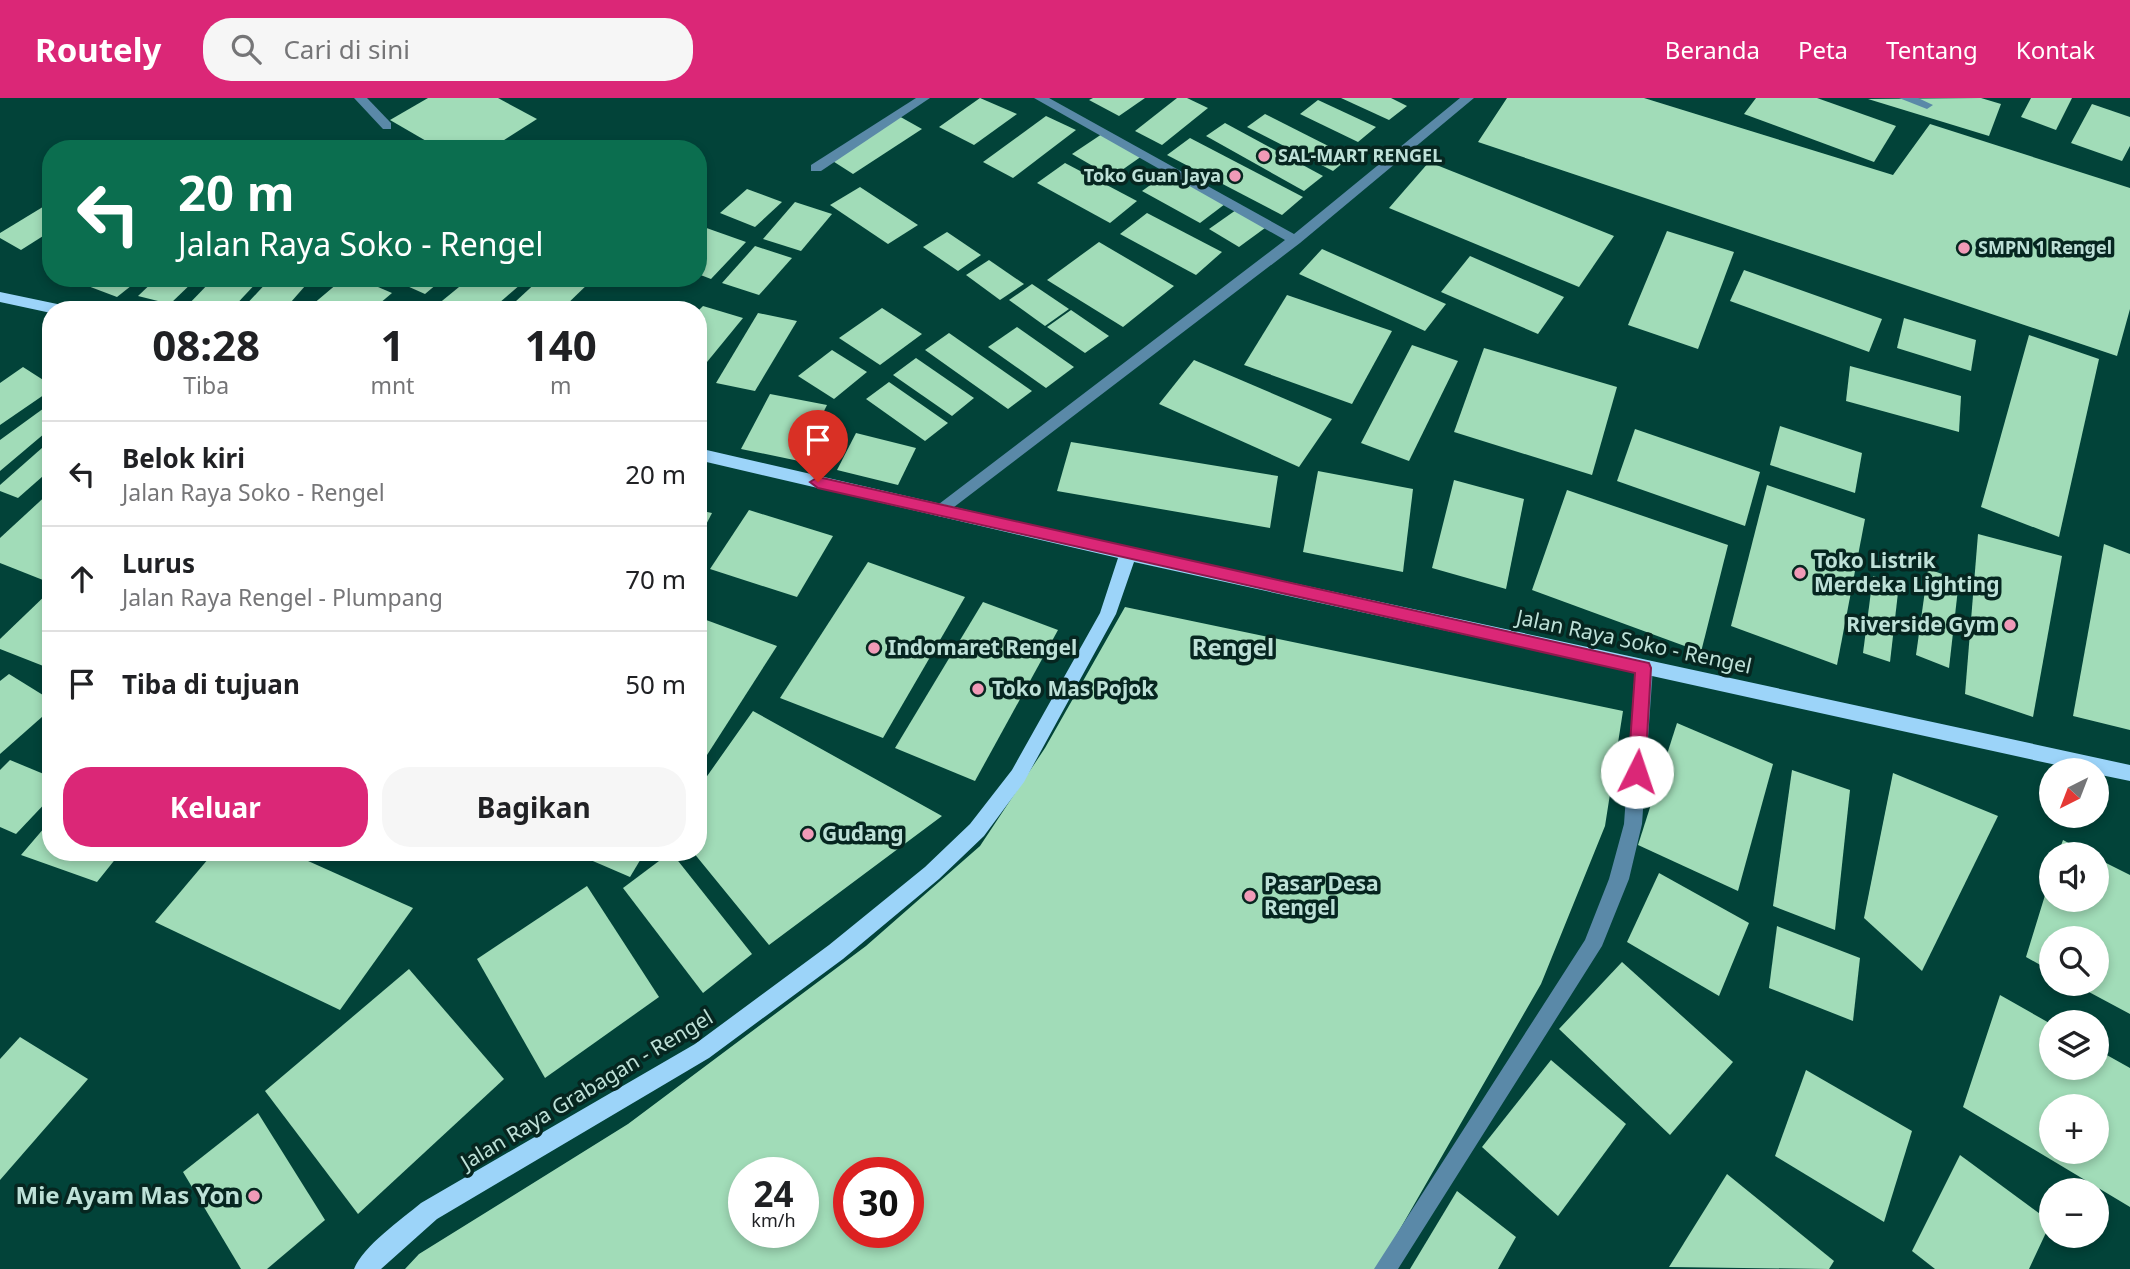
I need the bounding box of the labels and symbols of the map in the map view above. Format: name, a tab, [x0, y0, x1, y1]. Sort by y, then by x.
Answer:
place label: SAL-MART RENGEL	[1278, 143, 1442, 167]
marker: SAL-MART RENGEL	[1256, 148, 1272, 164]
place label: Toko Guan Jaya	[1084, 163, 1221, 187]
marker: Toko Guan Jaya	[1227, 168, 1243, 184]
place label: SMPN 1 Rengel	[1978, 235, 2112, 259]
marker: SMPN 1 Rengel	[1956, 240, 1972, 256]
pin	[788, 410, 848, 482]
place label: Toko Listrik Merdeka Lighting	[1814, 546, 1999, 598]
marker: Toko Listrik Merdeka Lighting	[1792, 565, 1808, 581]
street label: Jalan Raya Soko - Rengel	[1512, 602, 1754, 680]
place label: Riverside Gym	[1846, 610, 1996, 638]
marker: Riverside Gym	[2002, 617, 2018, 633]
district label: Rengel	[1192, 630, 1274, 663]
place label: Indomaret Rengel	[888, 633, 1077, 661]
marker: Indomaret Rengel	[866, 640, 882, 656]
place label: Toko Mas Pojok	[992, 674, 1155, 702]
marker: Toko Mas Pojok	[970, 681, 986, 697]
position arrow	[1600, 735, 1674, 809]
north arrow	[2039, 758, 2109, 828]
place label: Gudang	[822, 819, 904, 847]
marker: Gudang	[800, 826, 816, 842]
place label: Pasar Desa Rengel	[1264, 869, 1379, 921]
marker: Pasar Desa Rengel	[1242, 888, 1258, 904]
street label: Jalan Raya Grabagan - Rengel	[454, 1003, 718, 1177]
speed limit sign: 30	[833, 1157, 924, 1248]
place label: Mie Ayam Mas Yon	[16, 1178, 240, 1211]
marker: Mie Ayam Mas Yon	[246, 1188, 262, 1204]

